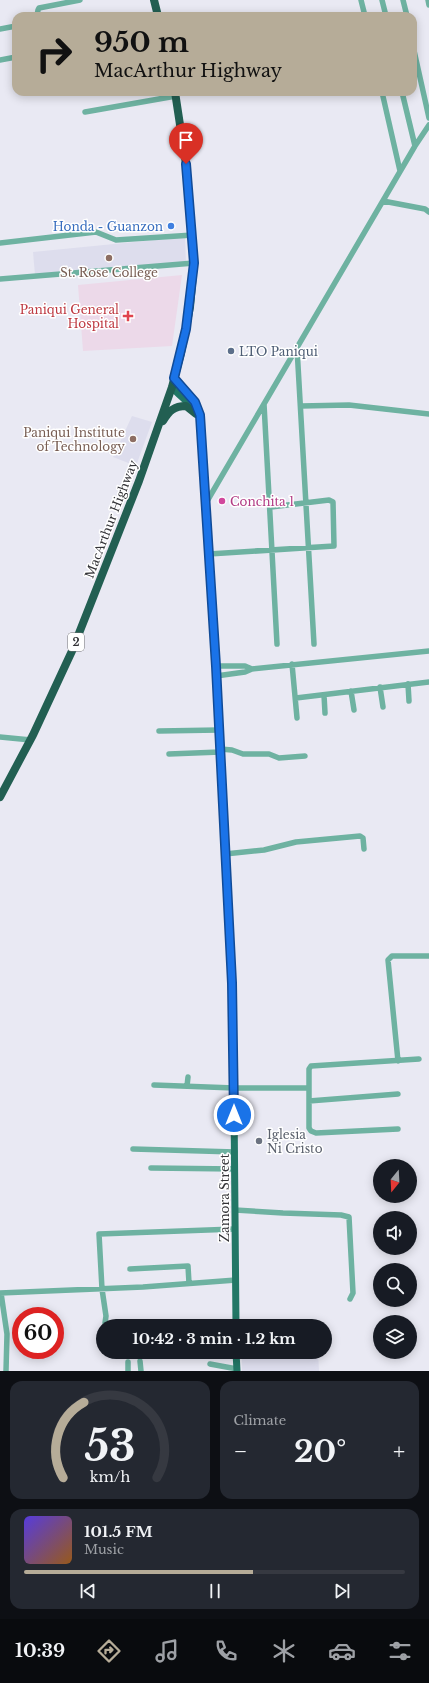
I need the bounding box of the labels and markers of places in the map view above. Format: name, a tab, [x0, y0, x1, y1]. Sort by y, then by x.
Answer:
pin	[169, 123, 203, 164]
place label: Honda - Guanzon	[53, 219, 163, 234]
marker: Honda - Guanzon	[166, 221, 176, 231]
marker: St. Rose College	[104, 253, 114, 263]
place label: St. Rose College	[60, 265, 158, 280]
place label: Paniqui General Hospital	[20, 302, 119, 331]
marker: Paniqui General Hospital	[122, 310, 134, 322]
place label: LTO Paniqui	[239, 344, 318, 359]
marker: LTO Paniqui	[226, 346, 236, 356]
place label: Paniqui Institute of Technology	[23, 425, 125, 454]
marker: Paniqui Institute of Technology	[128, 434, 138, 444]
place label: Conchita 1	[230, 494, 294, 509]
marker: Conchita 1	[217, 496, 227, 506]
place label: Iglesia Ni Cristo	[267, 1127, 323, 1156]
marker: Iglesia Ni Cristo	[254, 1136, 264, 1146]

